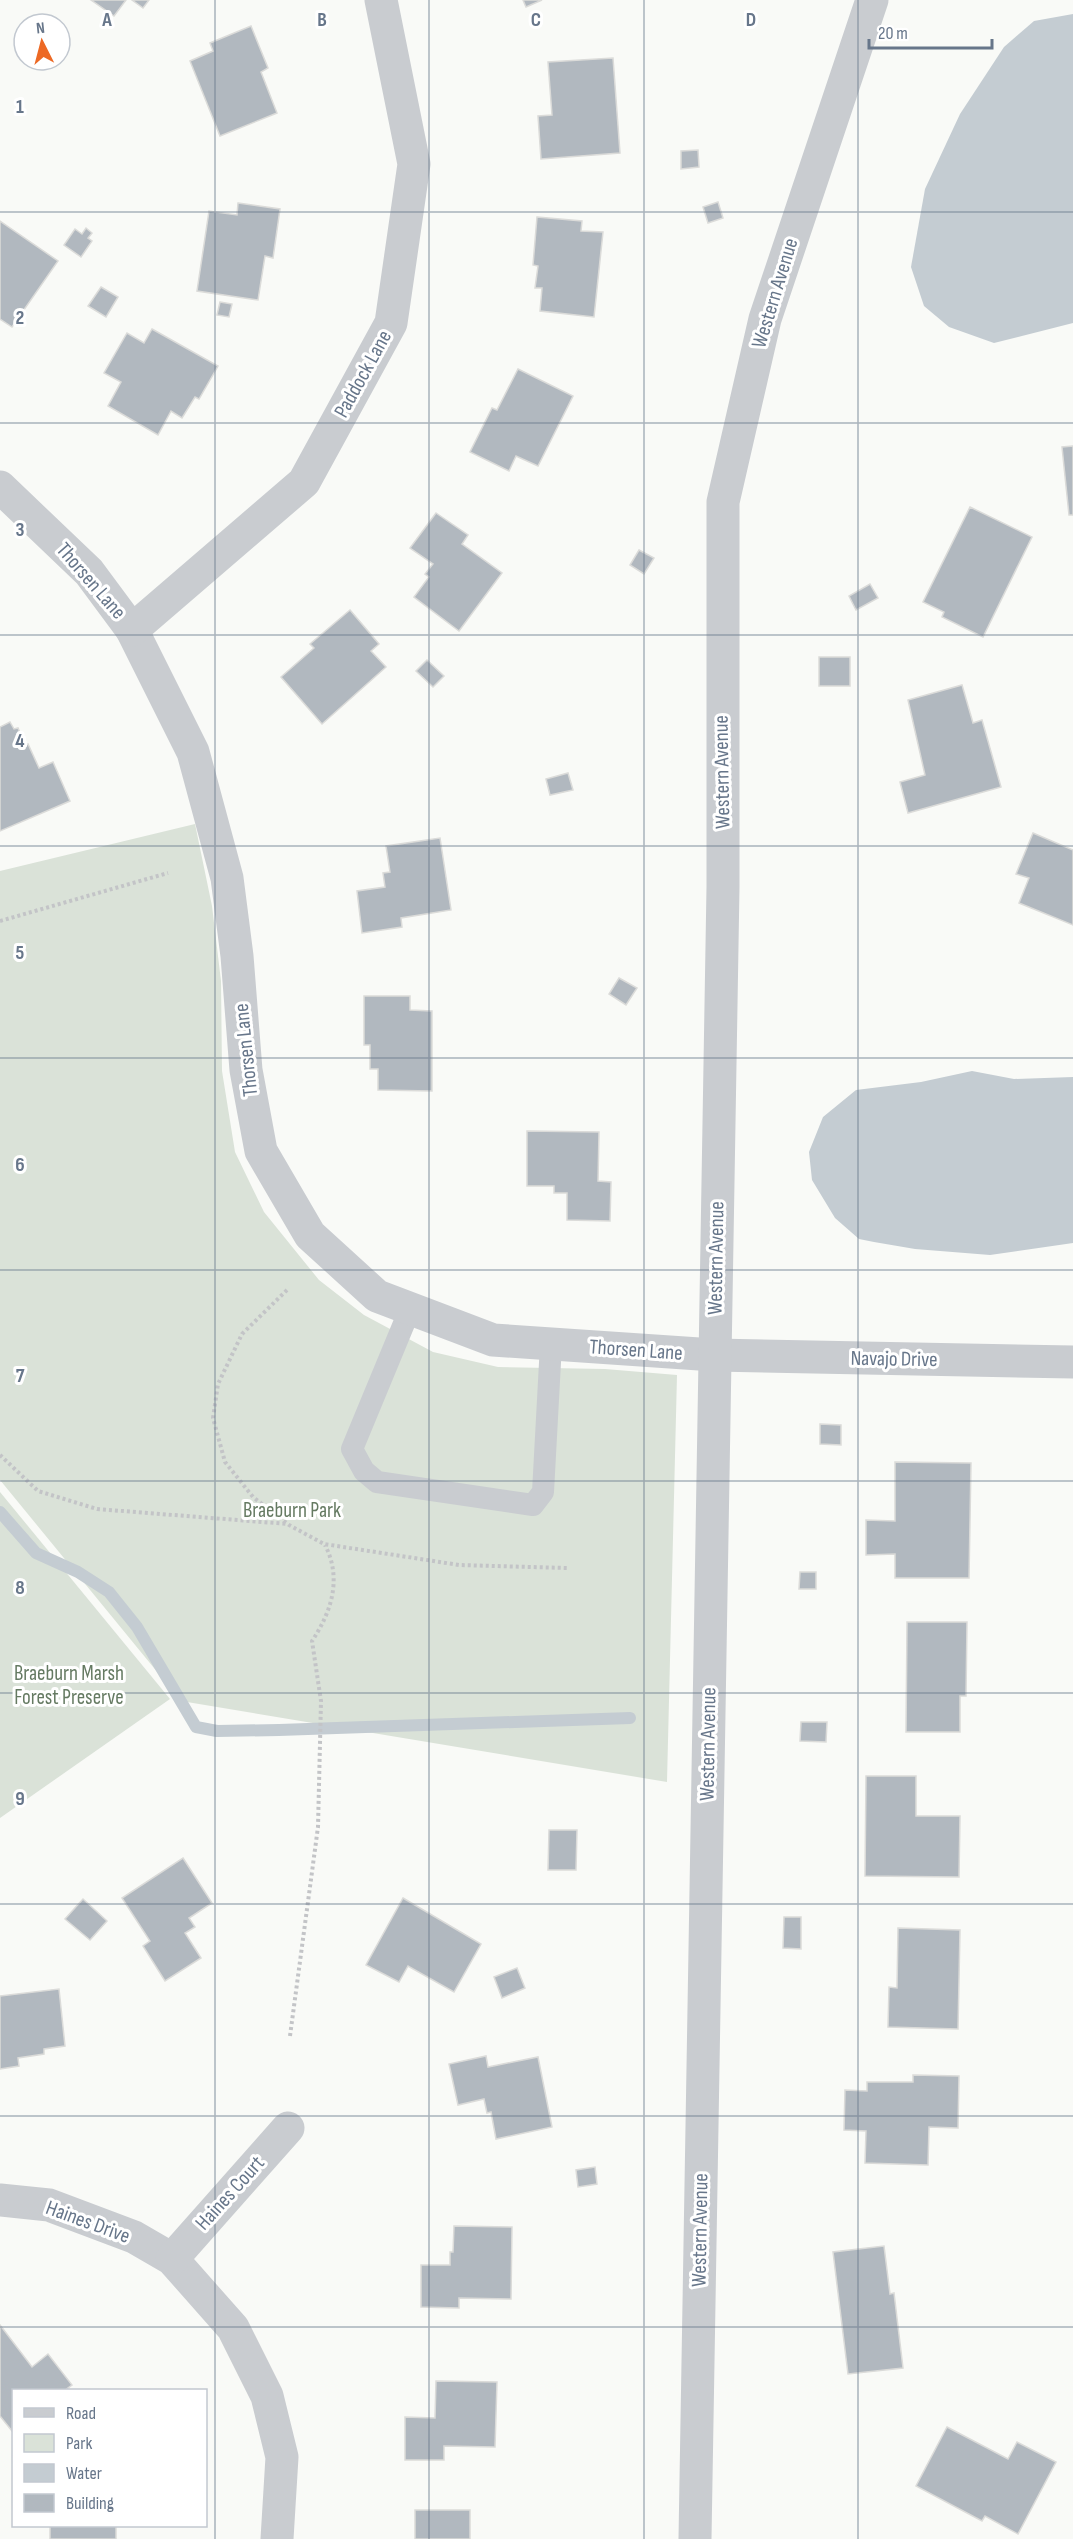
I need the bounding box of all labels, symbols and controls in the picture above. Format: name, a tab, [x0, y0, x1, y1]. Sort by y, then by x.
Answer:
text: A	[101, 8, 112, 32]
text: B	[317, 8, 327, 32]
text: C	[531, 8, 541, 32]
text: D	[746, 8, 756, 32]
north arrow	[12, 12, 72, 72]
scale bar	[869, 12, 992, 50]
text: N	[35, 19, 46, 38]
text: 20 m	[878, 23, 908, 44]
text: 1	[16, 95, 24, 119]
street label: Western Avenue	[746, 235, 804, 351]
text: 2	[16, 306, 24, 330]
street label: Paddock Lane	[329, 326, 397, 422]
text: 3	[16, 518, 25, 542]
street label: Thorsen Lane	[51, 538, 131, 624]
street label: Western Avenue	[709, 715, 735, 829]
text: 4	[15, 729, 25, 753]
text: 5	[16, 941, 25, 965]
street label: Thorsen Lane	[229, 1002, 263, 1098]
text: 6	[15, 1153, 25, 1177]
street label: Western Avenue	[703, 1201, 729, 1315]
street label: Thorsen Lane	[589, 1334, 683, 1366]
street label: Navajo Drive	[850, 1346, 938, 1372]
text: 7	[16, 1364, 25, 1388]
park label: Braeburn Park	[243, 1498, 341, 1523]
text: 8	[15, 1576, 25, 1600]
park label: Braeburn Marsh Forest Preserve	[14, 1661, 124, 1710]
street label: Western Avenue	[695, 1687, 721, 1801]
text: 9	[15, 1787, 25, 1811]
street label: Haines Court	[190, 2151, 270, 2235]
street label: Western Avenue	[687, 2173, 713, 2287]
street label: Haines Drive	[43, 2195, 133, 2249]
legend	[12, 2389, 207, 2527]
text: Road	[66, 2403, 96, 2424]
text: Park	[66, 2433, 92, 2454]
text: Water	[66, 2463, 102, 2484]
text: Building	[66, 2493, 114, 2514]

